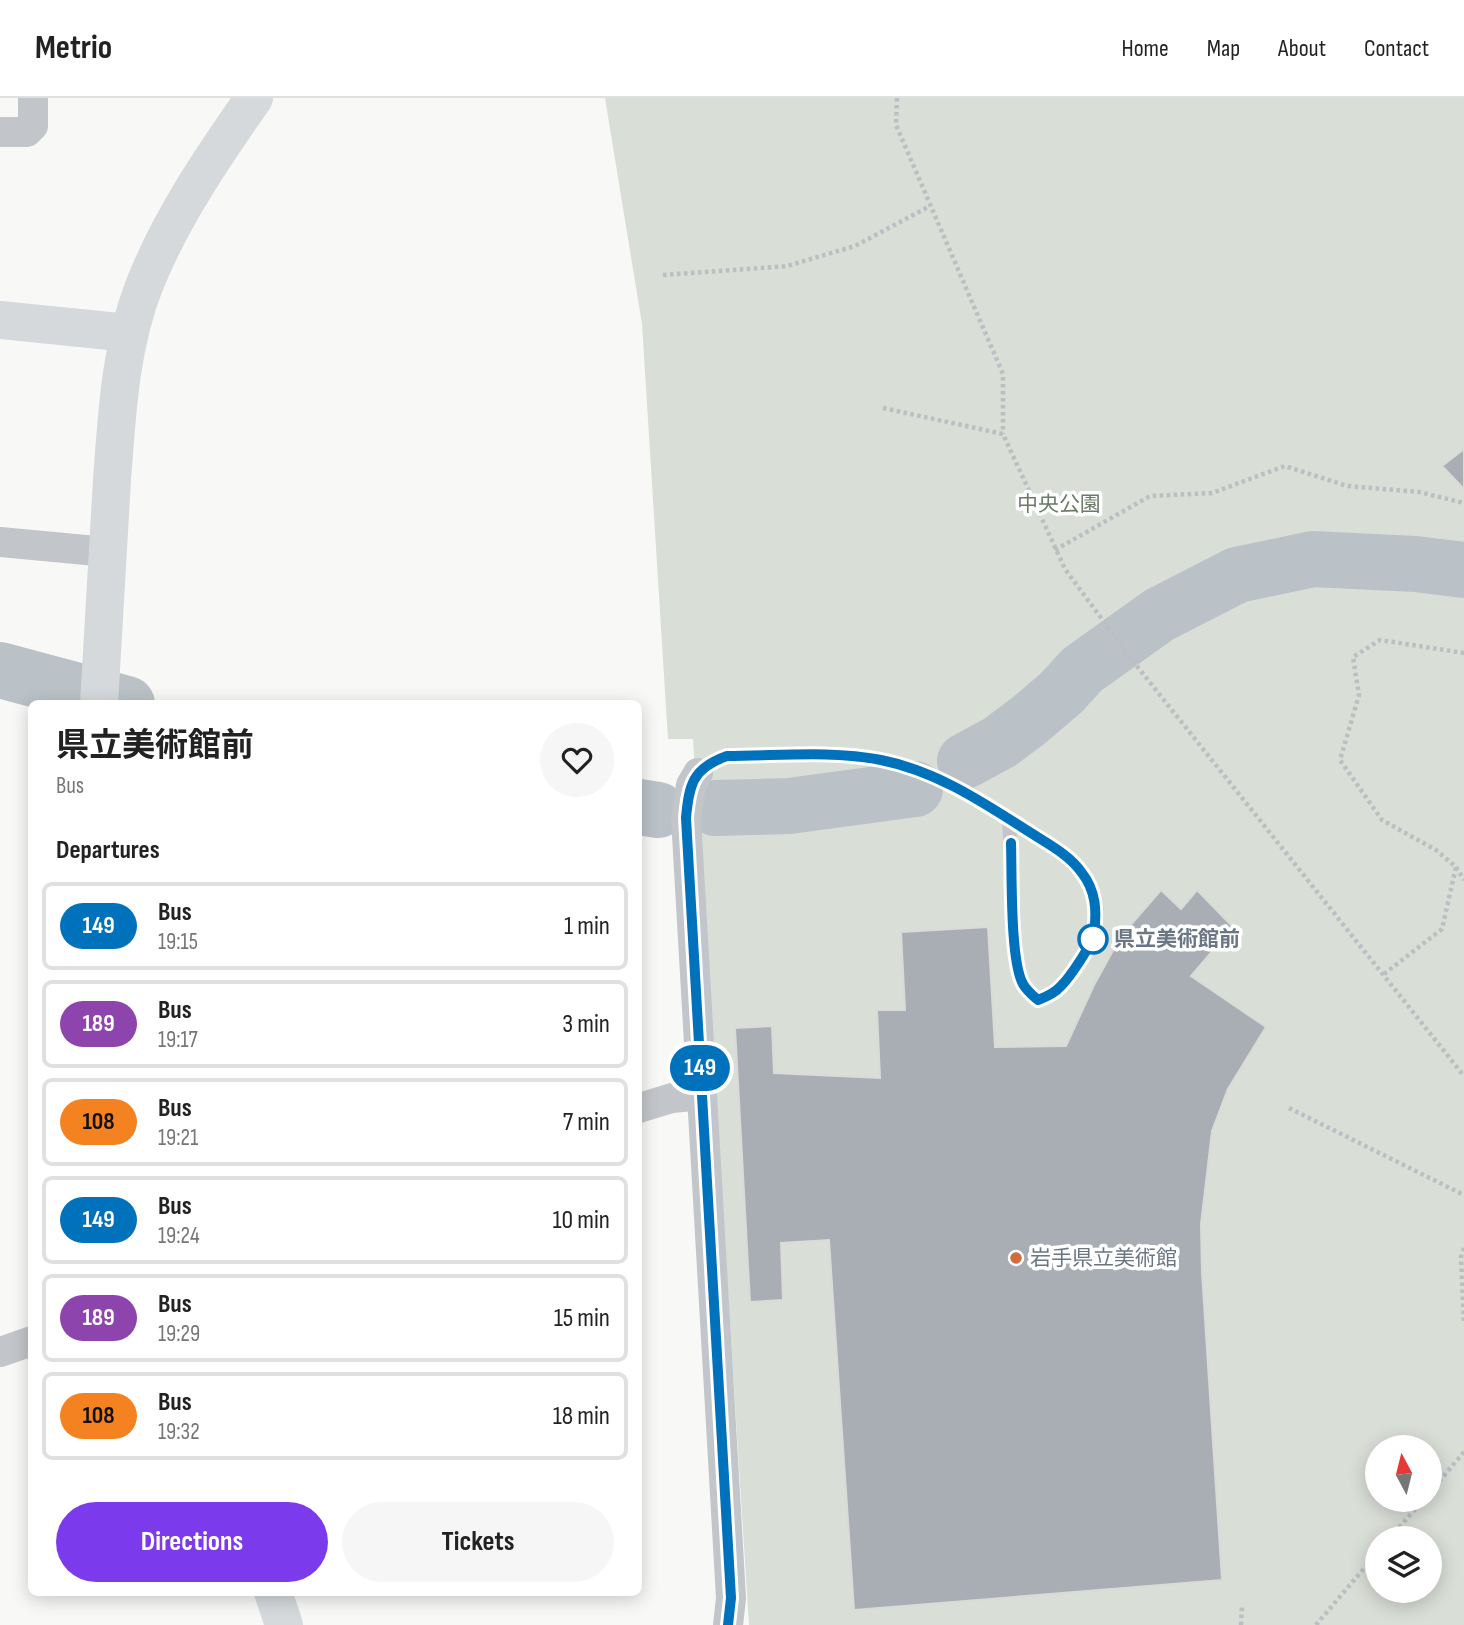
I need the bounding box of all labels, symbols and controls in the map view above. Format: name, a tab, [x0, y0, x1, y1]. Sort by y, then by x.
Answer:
text: Metrio	[35, 28, 112, 68]
text: Home	[1121, 34, 1169, 63]
text: Map	[1207, 34, 1240, 63]
text: About	[1278, 34, 1326, 63]
text: Contact	[1364, 34, 1429, 63]
park label: 中央公園	[1017, 492, 1101, 517]
button: heart	[540, 723, 614, 797]
text: 県立美術館前	[56, 726, 254, 766]
text: Bus	[56, 772, 84, 800]
text: Departures	[56, 835, 160, 866]
text: Bus	[158, 897, 192, 928]
text: 149	[82, 911, 115, 940]
text: 1 min	[564, 911, 610, 942]
marker: 県立美術館前	[1078, 924, 1108, 954]
place label: 県立美術館前	[1114, 927, 1240, 952]
text: 19:15	[158, 928, 198, 956]
text: Bus	[158, 995, 192, 1026]
text: 189	[82, 1009, 115, 1038]
text: 3 min	[562, 1009, 610, 1040]
text: 19:17	[158, 1026, 198, 1054]
line badge: 149	[660, 1045, 740, 1091]
text: 149	[684, 1053, 716, 1082]
text: Bus	[158, 1093, 192, 1124]
text: 108	[82, 1107, 115, 1136]
text: 7 min	[563, 1107, 610, 1138]
text: 19:21	[158, 1124, 198, 1152]
text: Bus	[158, 1191, 192, 1222]
text: 149	[82, 1205, 115, 1234]
text: 10 min	[553, 1205, 610, 1236]
text: 19:24	[158, 1222, 200, 1250]
place label: 岩手県立美術館	[1030, 1246, 1177, 1271]
marker: 岩手県立美術館	[1008, 1250, 1024, 1266]
text: Bus	[158, 1289, 192, 1320]
text: 189	[82, 1303, 115, 1332]
text: 15 min	[554, 1303, 610, 1334]
text: 19:29	[158, 1320, 200, 1348]
text: Bus	[158, 1387, 192, 1418]
text: 108	[82, 1401, 115, 1430]
text: 18 min	[553, 1401, 610, 1432]
text: 19:32	[158, 1418, 200, 1446]
north arrow	[1365, 1435, 1442, 1512]
map controls	[1365, 1435, 1442, 1603]
button: Directions	[56, 1502, 328, 1582]
button: Tickets	[342, 1502, 614, 1582]
button: layers	[1365, 1526, 1442, 1603]

